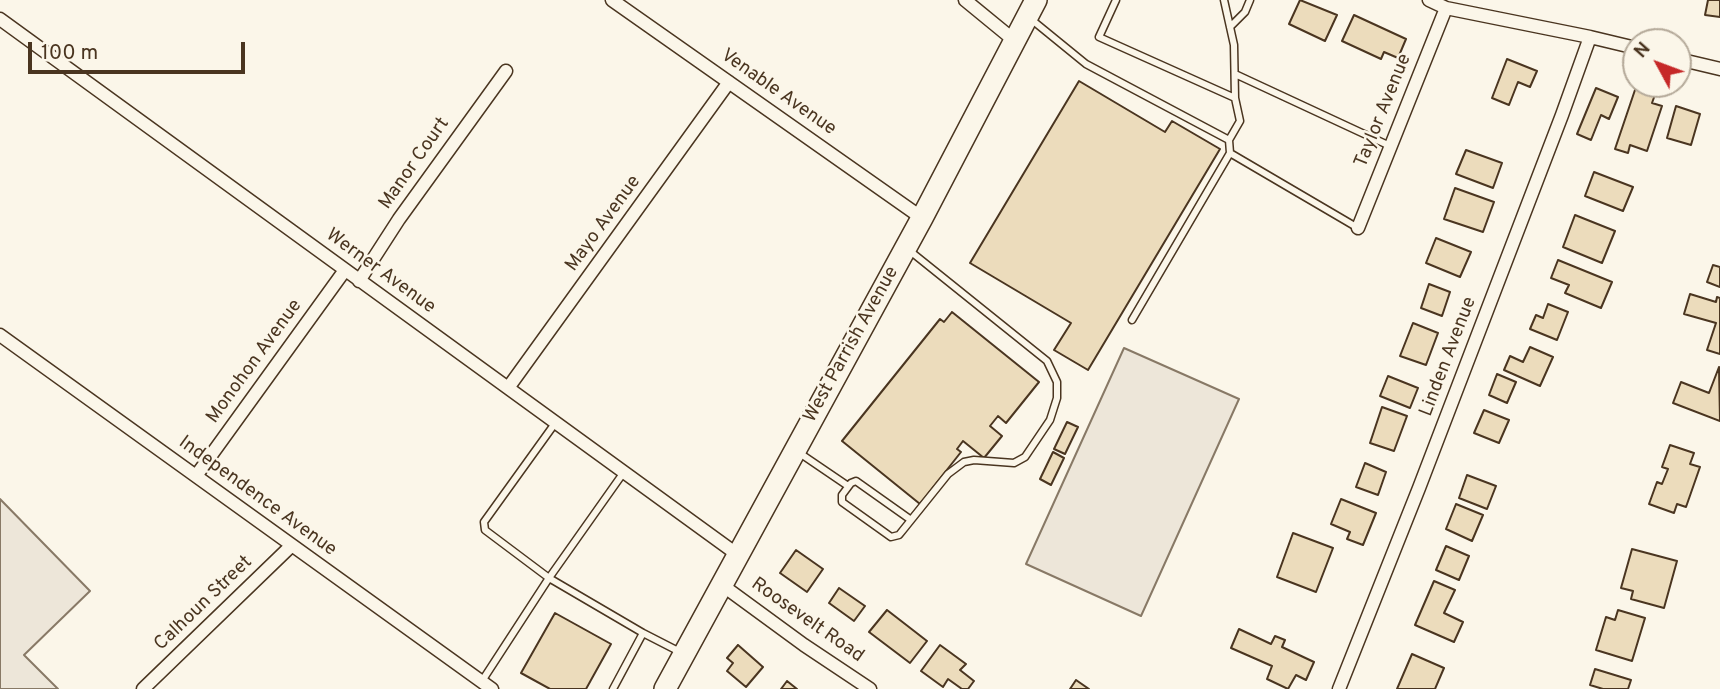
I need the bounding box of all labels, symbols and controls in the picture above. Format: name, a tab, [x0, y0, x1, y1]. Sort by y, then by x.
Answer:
scale bar	[32, 28, 248, 72]
north arrow	[1622, 28, 1692, 98]
text: N	[1629, 38, 1656, 64]
text: 100 m	[41, 40, 98, 67]
street label: Venable Avenue	[716, 45, 840, 141]
street label: Taylor Avenue	[1351, 51, 1417, 171]
street label: Manor Court	[375, 114, 455, 214]
street label: Mayo Avenue	[562, 172, 646, 276]
street label: Werner Avenue	[321, 225, 439, 319]
street label: West Parrish Avenue	[800, 263, 904, 427]
street label: Linden Avenue	[1416, 294, 1482, 420]
street label: Monohon Avenue	[202, 296, 308, 428]
street label: Independence Avenue	[174, 432, 340, 562]
street label: Calhoun Street	[150, 552, 258, 656]
street label: Roosevelt Road	[746, 574, 868, 668]

